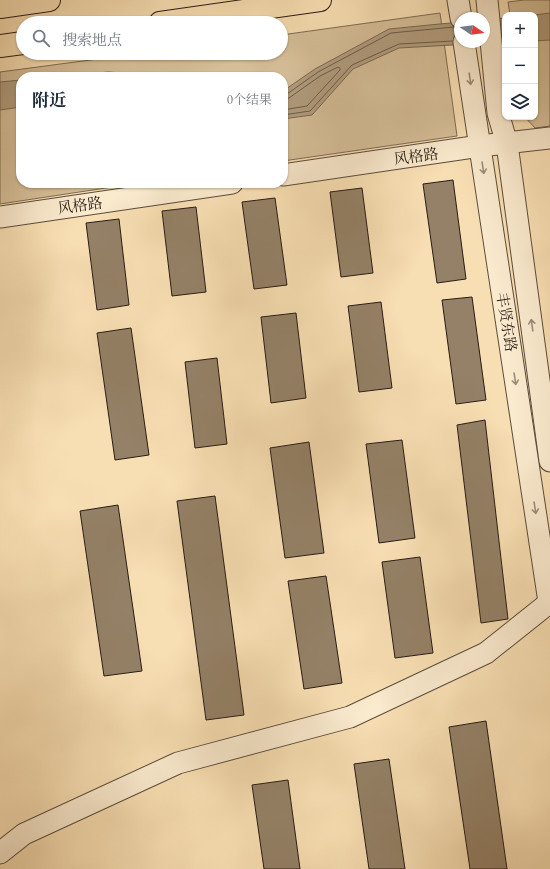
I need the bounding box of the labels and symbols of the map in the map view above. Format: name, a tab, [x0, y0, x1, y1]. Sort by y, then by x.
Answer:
north arrow	[454, 12, 490, 48]
one-way arrow	[466, 72, 474, 85]
street label: 风格路	[392, 143, 440, 169]
one-way arrow	[479, 161, 487, 174]
street label: 风格路	[56, 192, 104, 218]
street label: 丰贤东路	[493, 291, 521, 353]
one-way arrow	[528, 319, 536, 332]
one-way arrow	[511, 372, 519, 385]
one-way arrow	[531, 501, 539, 514]

